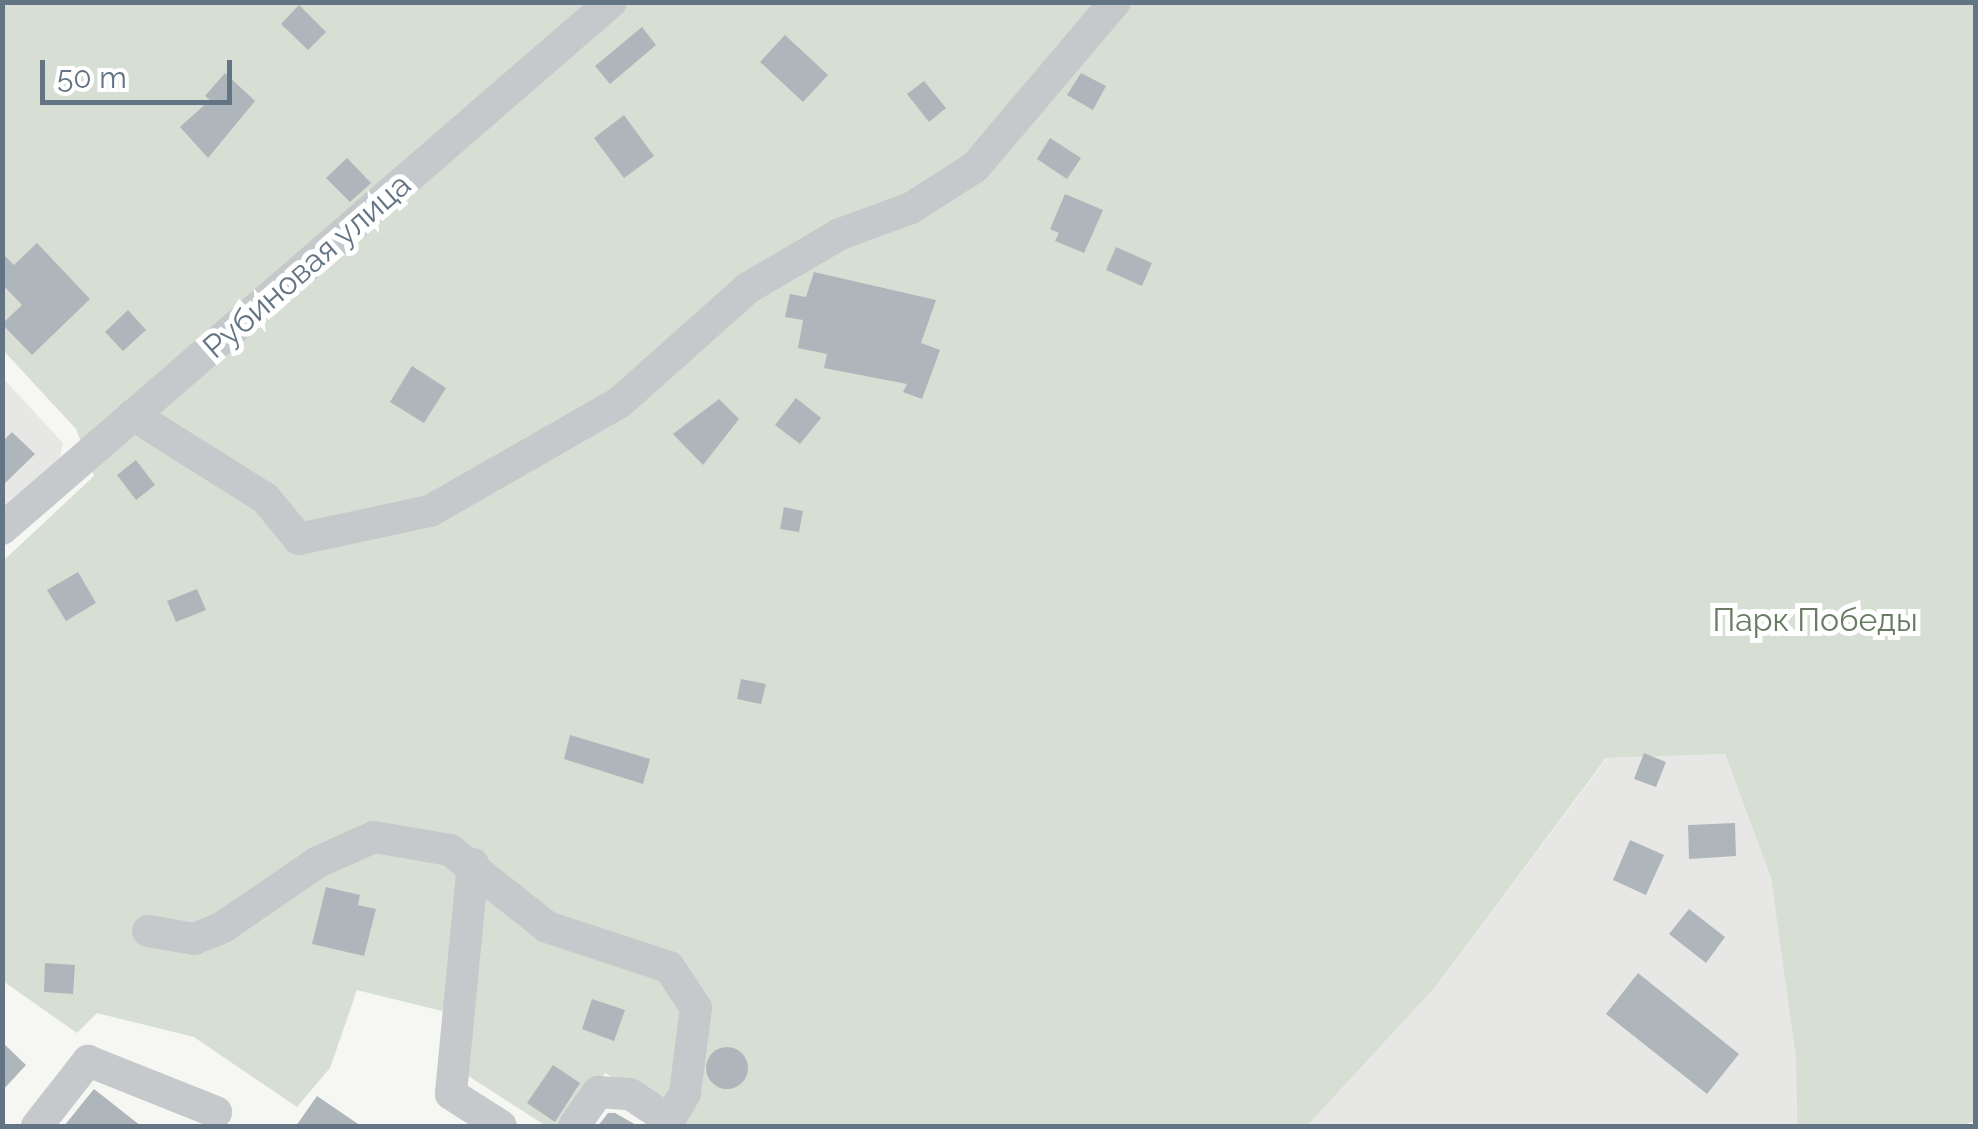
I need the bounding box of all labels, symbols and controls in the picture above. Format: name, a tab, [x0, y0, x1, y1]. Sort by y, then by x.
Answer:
scale bar	[45, 40, 238, 102]
text: 50 m	[57, 60, 127, 95]
street label: Рубиновая улица	[195, 165, 419, 367]
park label: Парк Победы	[1712, 601, 1918, 639]

